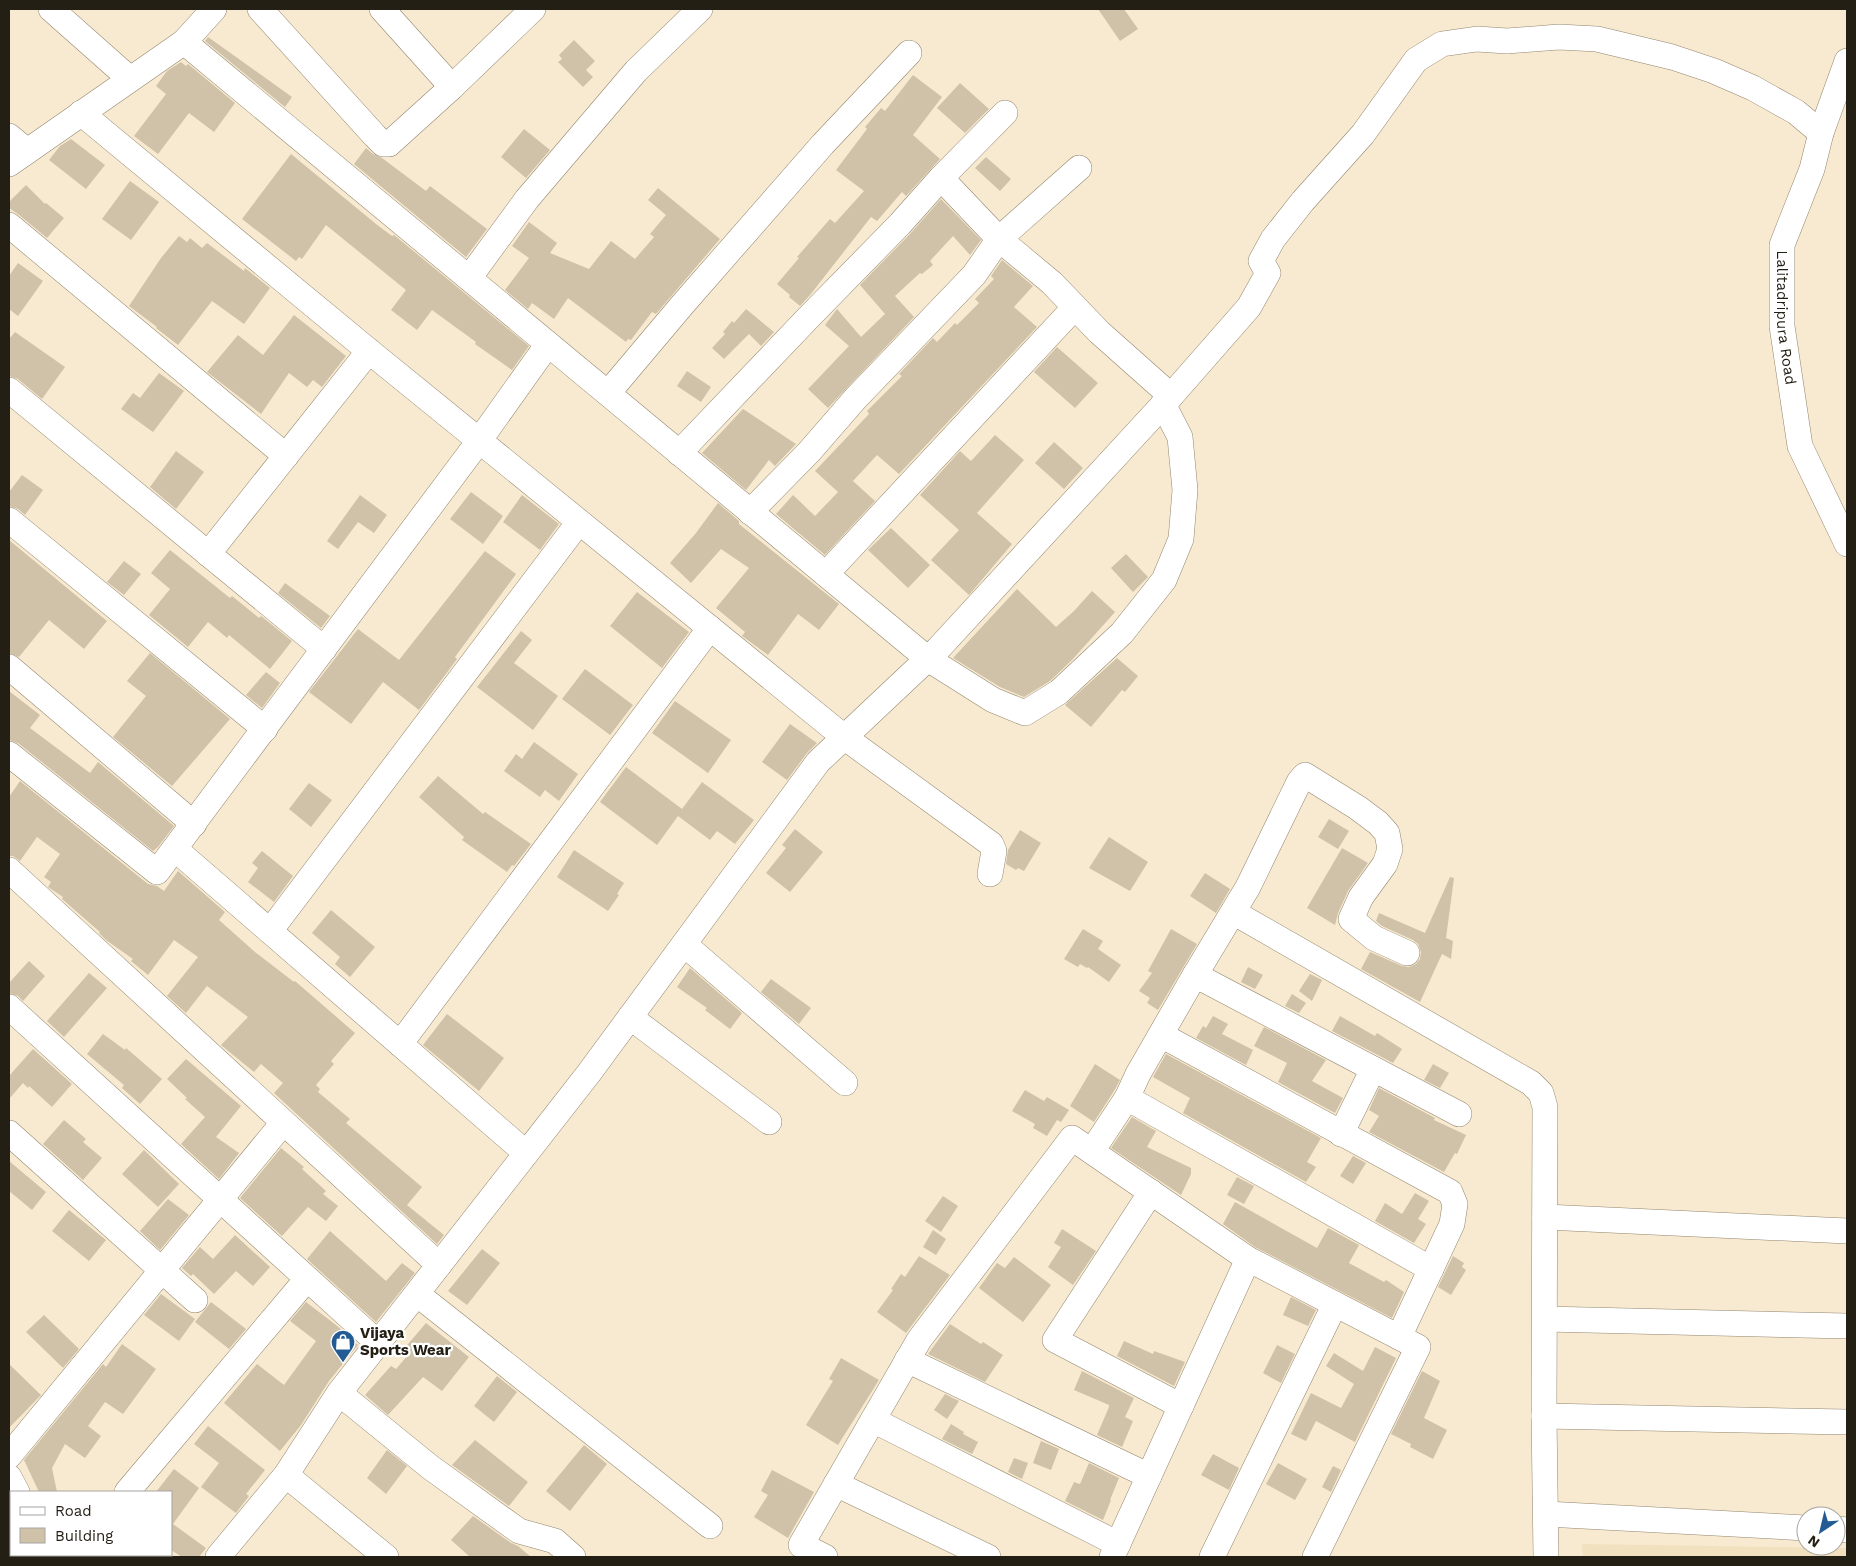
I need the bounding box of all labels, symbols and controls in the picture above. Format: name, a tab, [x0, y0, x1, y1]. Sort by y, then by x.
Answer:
street label: Lalitadripura Road	[1773, 250, 1800, 386]
place label: Vijaya Sports Wear	[360, 1324, 451, 1359]
shop icon: Vijaya Sports Wear	[330, 1329, 356, 1363]
legend	[10, 1491, 172, 1556]
text: Road	[55, 1502, 92, 1520]
north arrow	[1796, 1506, 1846, 1556]
text: Building	[55, 1527, 113, 1545]
text: N	[1805, 1532, 1822, 1551]

